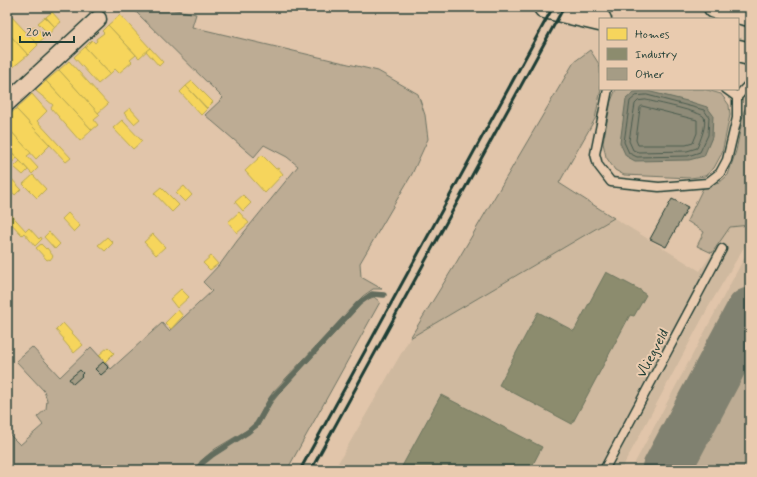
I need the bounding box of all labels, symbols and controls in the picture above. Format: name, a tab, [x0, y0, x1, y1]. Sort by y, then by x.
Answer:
scale bar	[20, 18, 74, 44]
legend	[599, 18, 739, 90]
text: 20 m	[26, 25, 52, 41]
text: Homes	[635, 27, 670, 43]
text: Industry	[635, 47, 677, 63]
text: Other	[635, 67, 664, 83]
street label: Vliegveld	[633, 326, 673, 381]

